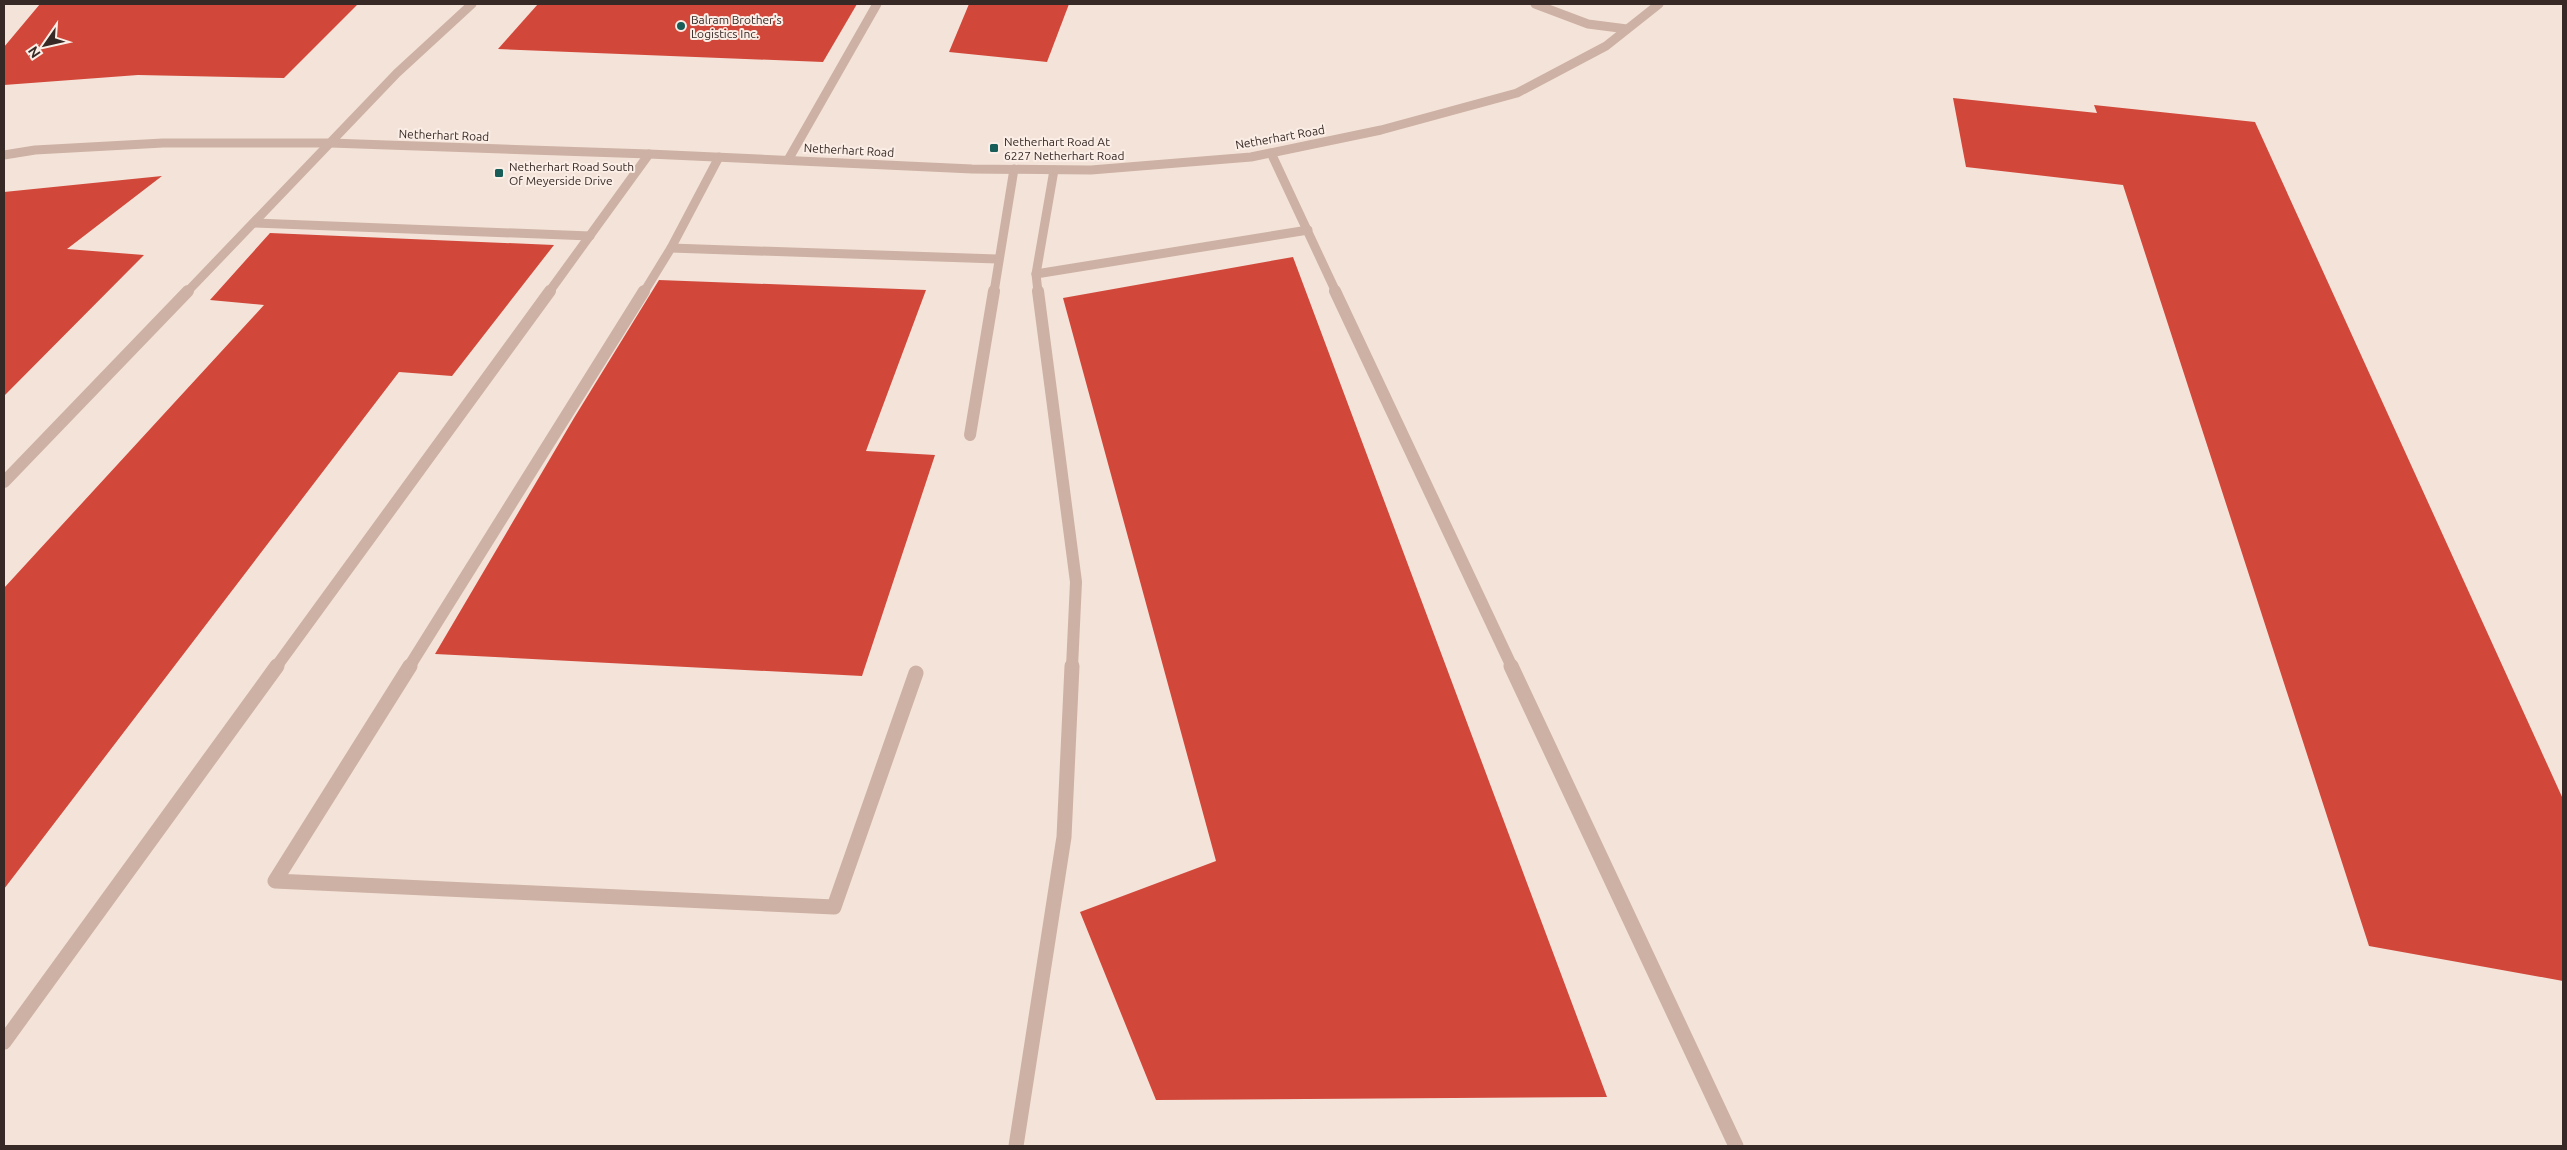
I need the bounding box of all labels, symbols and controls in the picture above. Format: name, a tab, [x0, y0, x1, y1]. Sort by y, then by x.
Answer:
place label: Balram Brother's Logistics Inc.	[691, 13, 782, 40]
north arrow	[20, 20, 70, 70]
marker: Balram Brother's Logistics Inc.	[675, 20, 687, 32]
text: N	[25, 43, 44, 61]
street label: Netherhart Road	[1234, 123, 1326, 151]
street label: Netherhart Road	[398, 127, 490, 143]
place label: Netherhart Road At 6227 Netherhart Road	[1004, 135, 1124, 162]
street label: Netherhart Road	[803, 141, 895, 159]
marker: Netherhart Road At 6227 Netherhart Road	[988, 142, 1000, 154]
place label: Netherhart Road South Of Meyerside Drive	[509, 160, 634, 187]
marker: Netherhart Road South Of Meyerside Drive	[493, 167, 505, 179]

